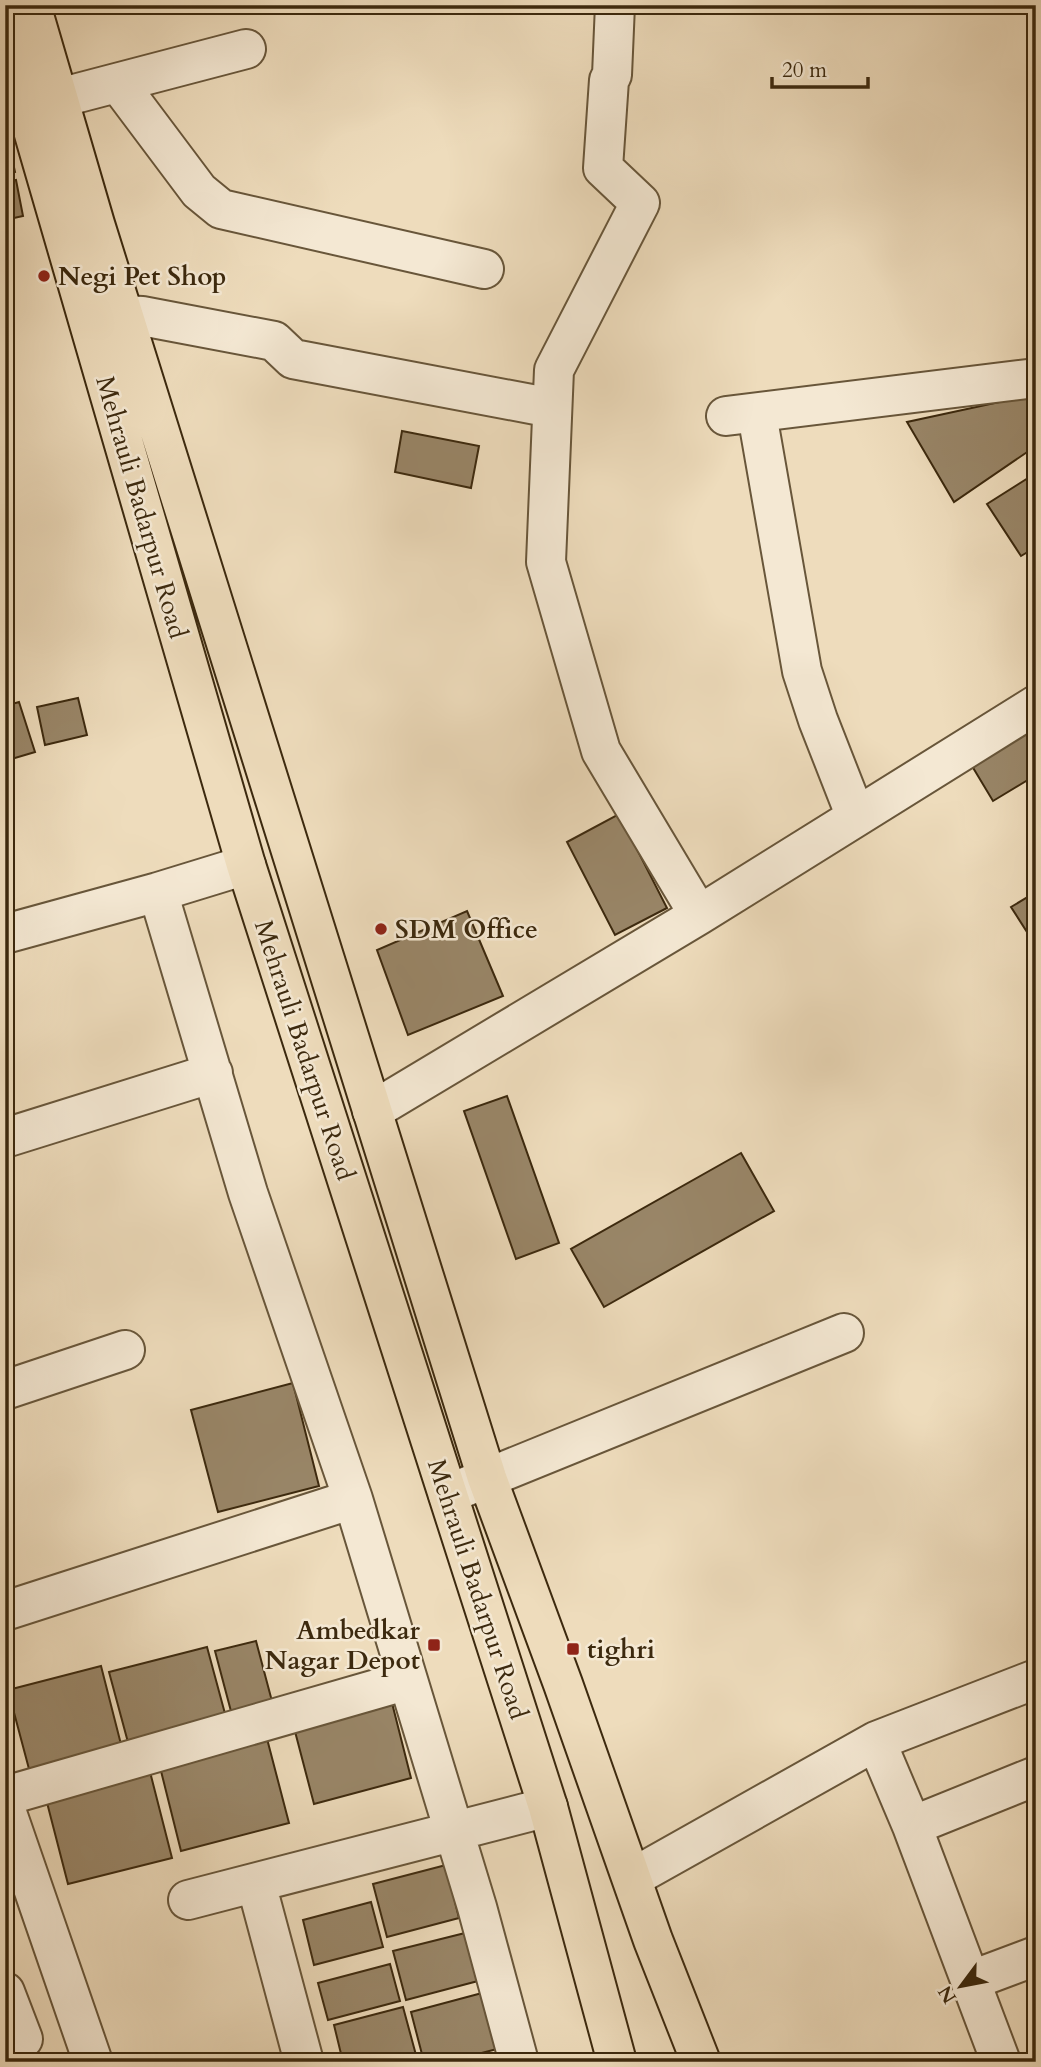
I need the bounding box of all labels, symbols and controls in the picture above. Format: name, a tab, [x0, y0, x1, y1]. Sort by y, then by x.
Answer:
scale bar	[772, 46, 868, 90]
text: 20 m	[782, 56, 827, 85]
place label: Negi Pet Shop	[58, 259, 226, 294]
marker: Negi Pet Shop	[36, 268, 52, 284]
street label: Mehrauli Badarpur Road	[87, 372, 196, 643]
place label: SDM Office	[395, 912, 538, 947]
street label: Mehrauli Badarpur Road	[246, 916, 363, 1185]
marker: SDM Office	[373, 921, 389, 937]
street label: Mehrauli Badarpur Road	[419, 1455, 536, 1724]
place label: Ambedkar Nagar Depot	[265, 1613, 421, 1678]
place label: tighri	[587, 1632, 655, 1667]
marker: Ambedkar Nagar Depot	[426, 1637, 442, 1653]
marker: tighri	[565, 1641, 581, 1657]
north arrow	[926, 1952, 996, 2022]
text: N	[932, 1980, 963, 2008]

